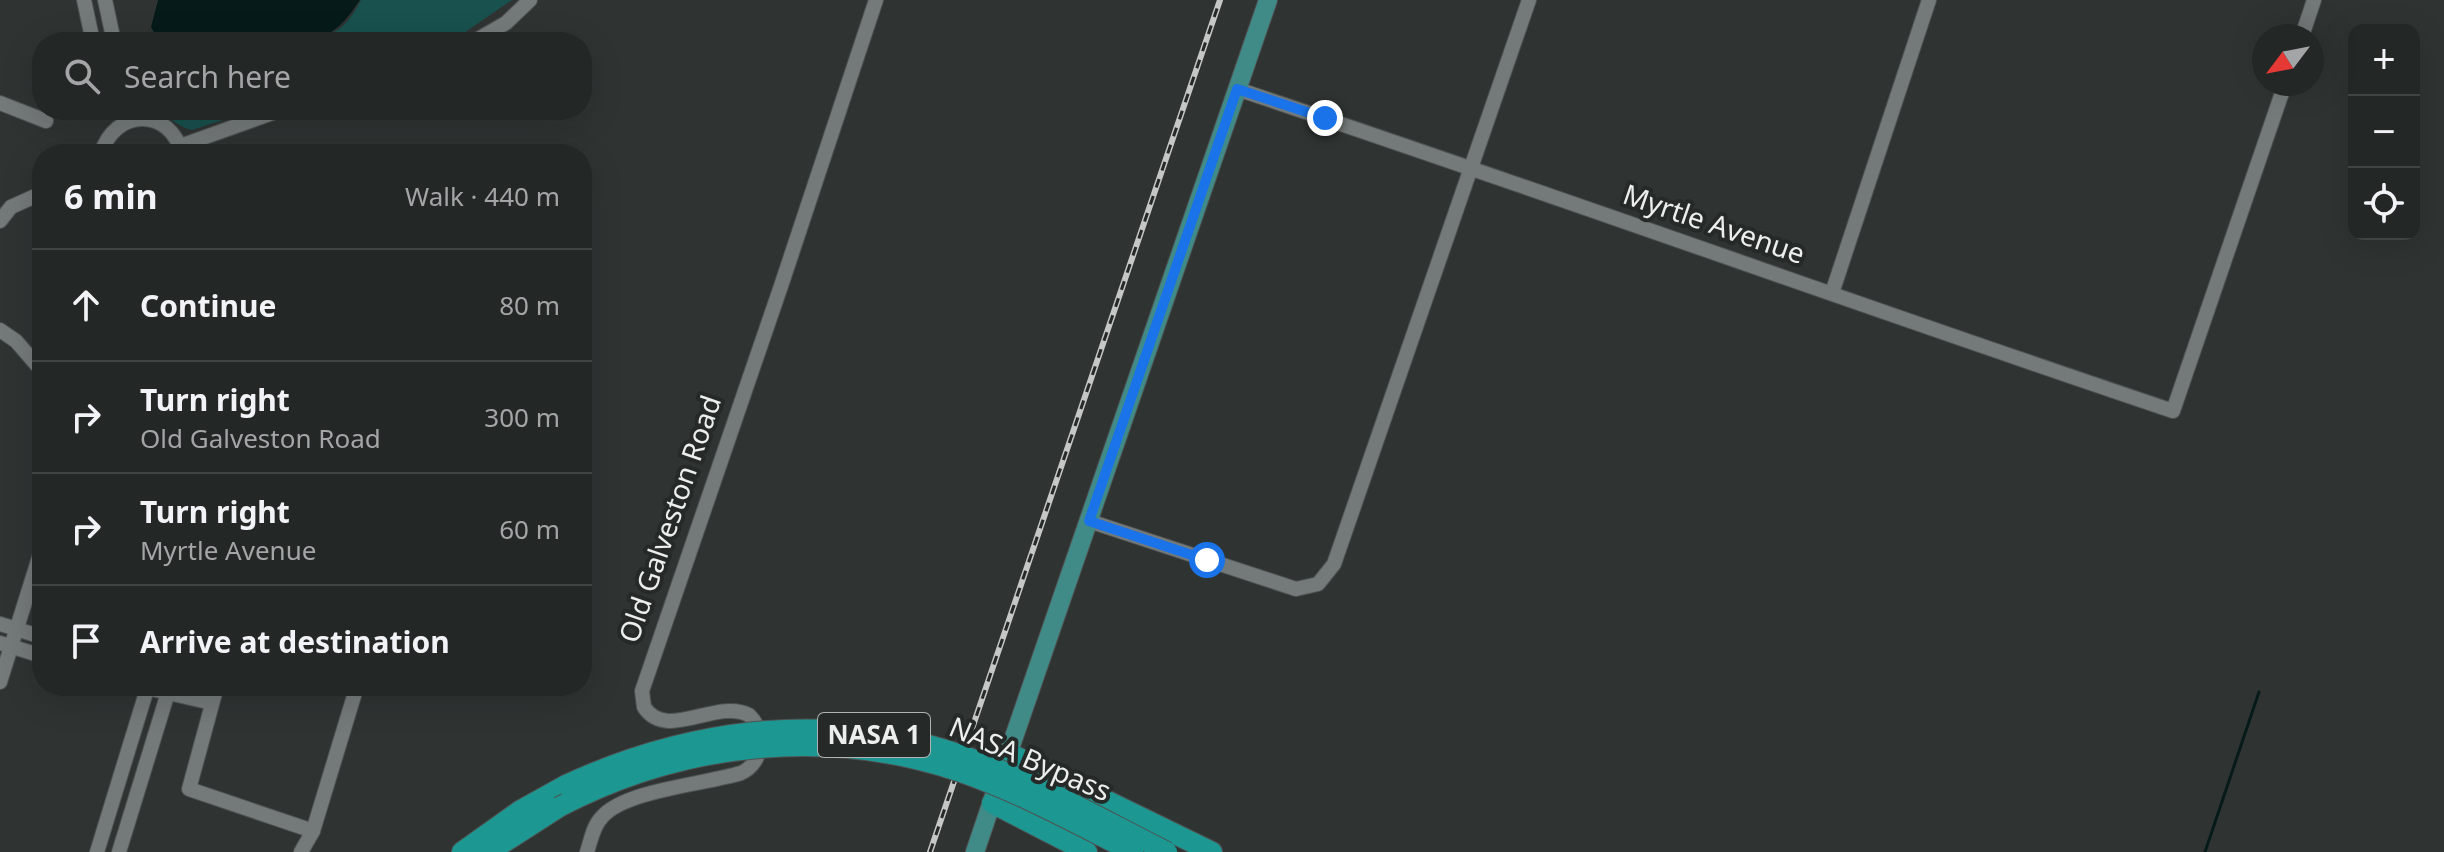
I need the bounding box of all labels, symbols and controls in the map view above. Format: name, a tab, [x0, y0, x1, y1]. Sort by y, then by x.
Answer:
north arrow	[2252, 24, 2324, 96]
map controls	[2348, 24, 2420, 240]
button: +	[2348, 24, 2420, 96]
search box	[32, 32, 592, 120]
icon: search	[60, 54, 104, 98]
text: Search here	[124, 56, 291, 97]
button: −	[2348, 96, 2420, 168]
route end	[1307, 100, 1343, 136]
button: locate	[2348, 168, 2420, 240]
text: 6 min	[64, 173, 158, 219]
street label: Myrtle Avenue	[1618, 174, 1810, 272]
text: Walk · 440 m	[405, 178, 560, 214]
icon: ahead	[64, 283, 108, 327]
text: Continue	[140, 285, 276, 326]
text: 80 m	[499, 287, 560, 323]
text: Turn right	[140, 379, 290, 420]
street label: Old Galveston Road	[609, 390, 729, 647]
icon: right	[64, 395, 108, 439]
text: 300 m	[484, 399, 560, 435]
text: Old Galveston Road	[140, 420, 381, 456]
text: Turn right	[140, 491, 290, 532]
icon: right	[64, 507, 108, 551]
text: 60 m	[499, 511, 560, 547]
text: Myrtle Avenue	[140, 532, 316, 568]
route start	[1189, 542, 1225, 578]
icon: arrive	[64, 619, 108, 663]
text: Arrive at destination	[140, 621, 450, 662]
street label: NASA Bypass	[944, 707, 1117, 809]
road number: NASA 1	[818, 713, 930, 757]

